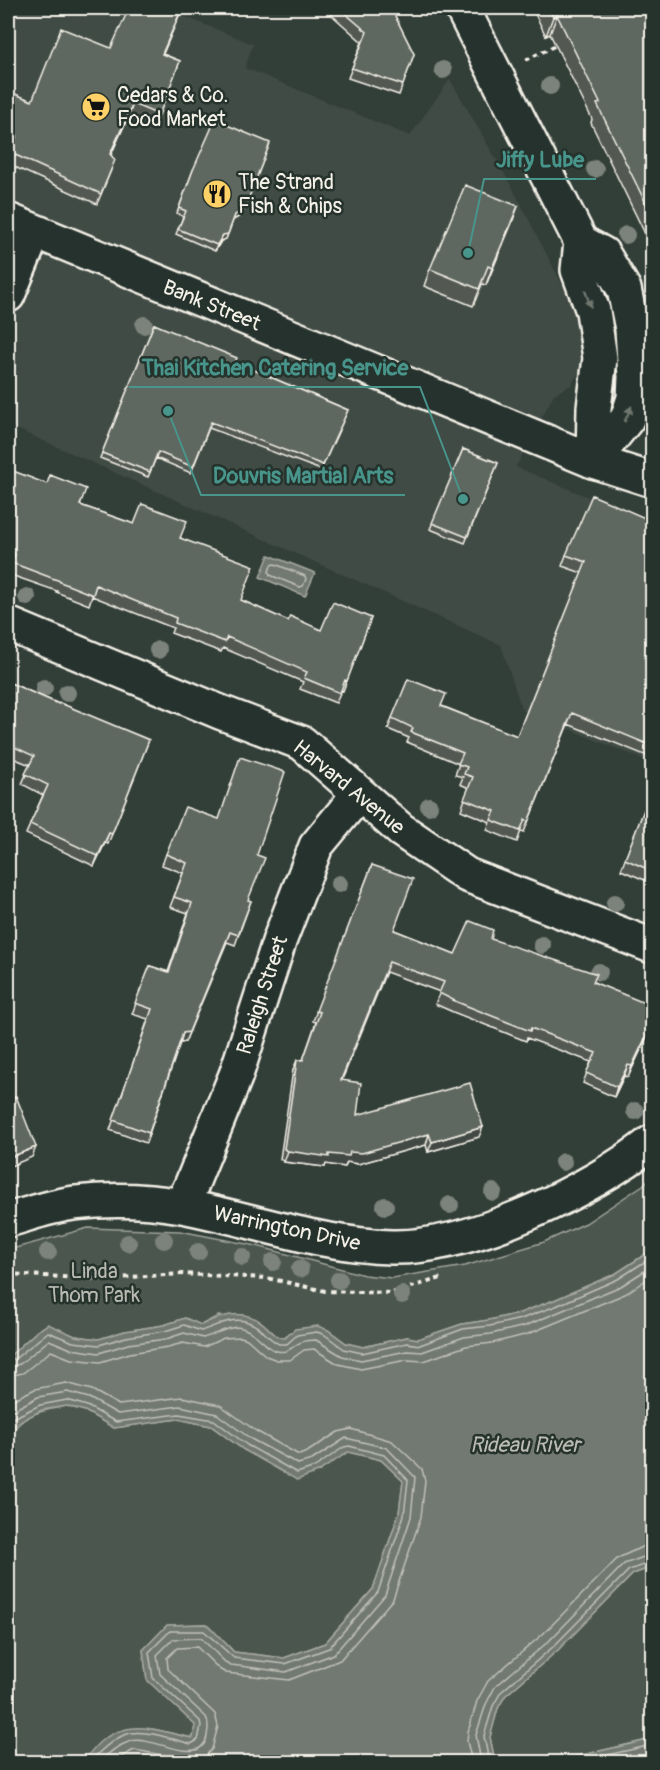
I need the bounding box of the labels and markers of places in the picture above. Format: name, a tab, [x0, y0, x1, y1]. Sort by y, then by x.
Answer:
place label: Cedars & Co. Food Market	[117, 82, 228, 133]
supermarket icon: Cedars & Co. Food Market	[80, 91, 112, 123]
callout: Jiffy Lube	[484, 139, 596, 179]
place label: The Strand Fish & Chips	[238, 169, 343, 220]
restaurant icon: The Strand Fish & Chips	[201, 178, 233, 210]
callout: Thai Kitchen Catering Service	[129, 347, 420, 387]
callout: Douvris Martial Arts	[201, 455, 405, 495]

